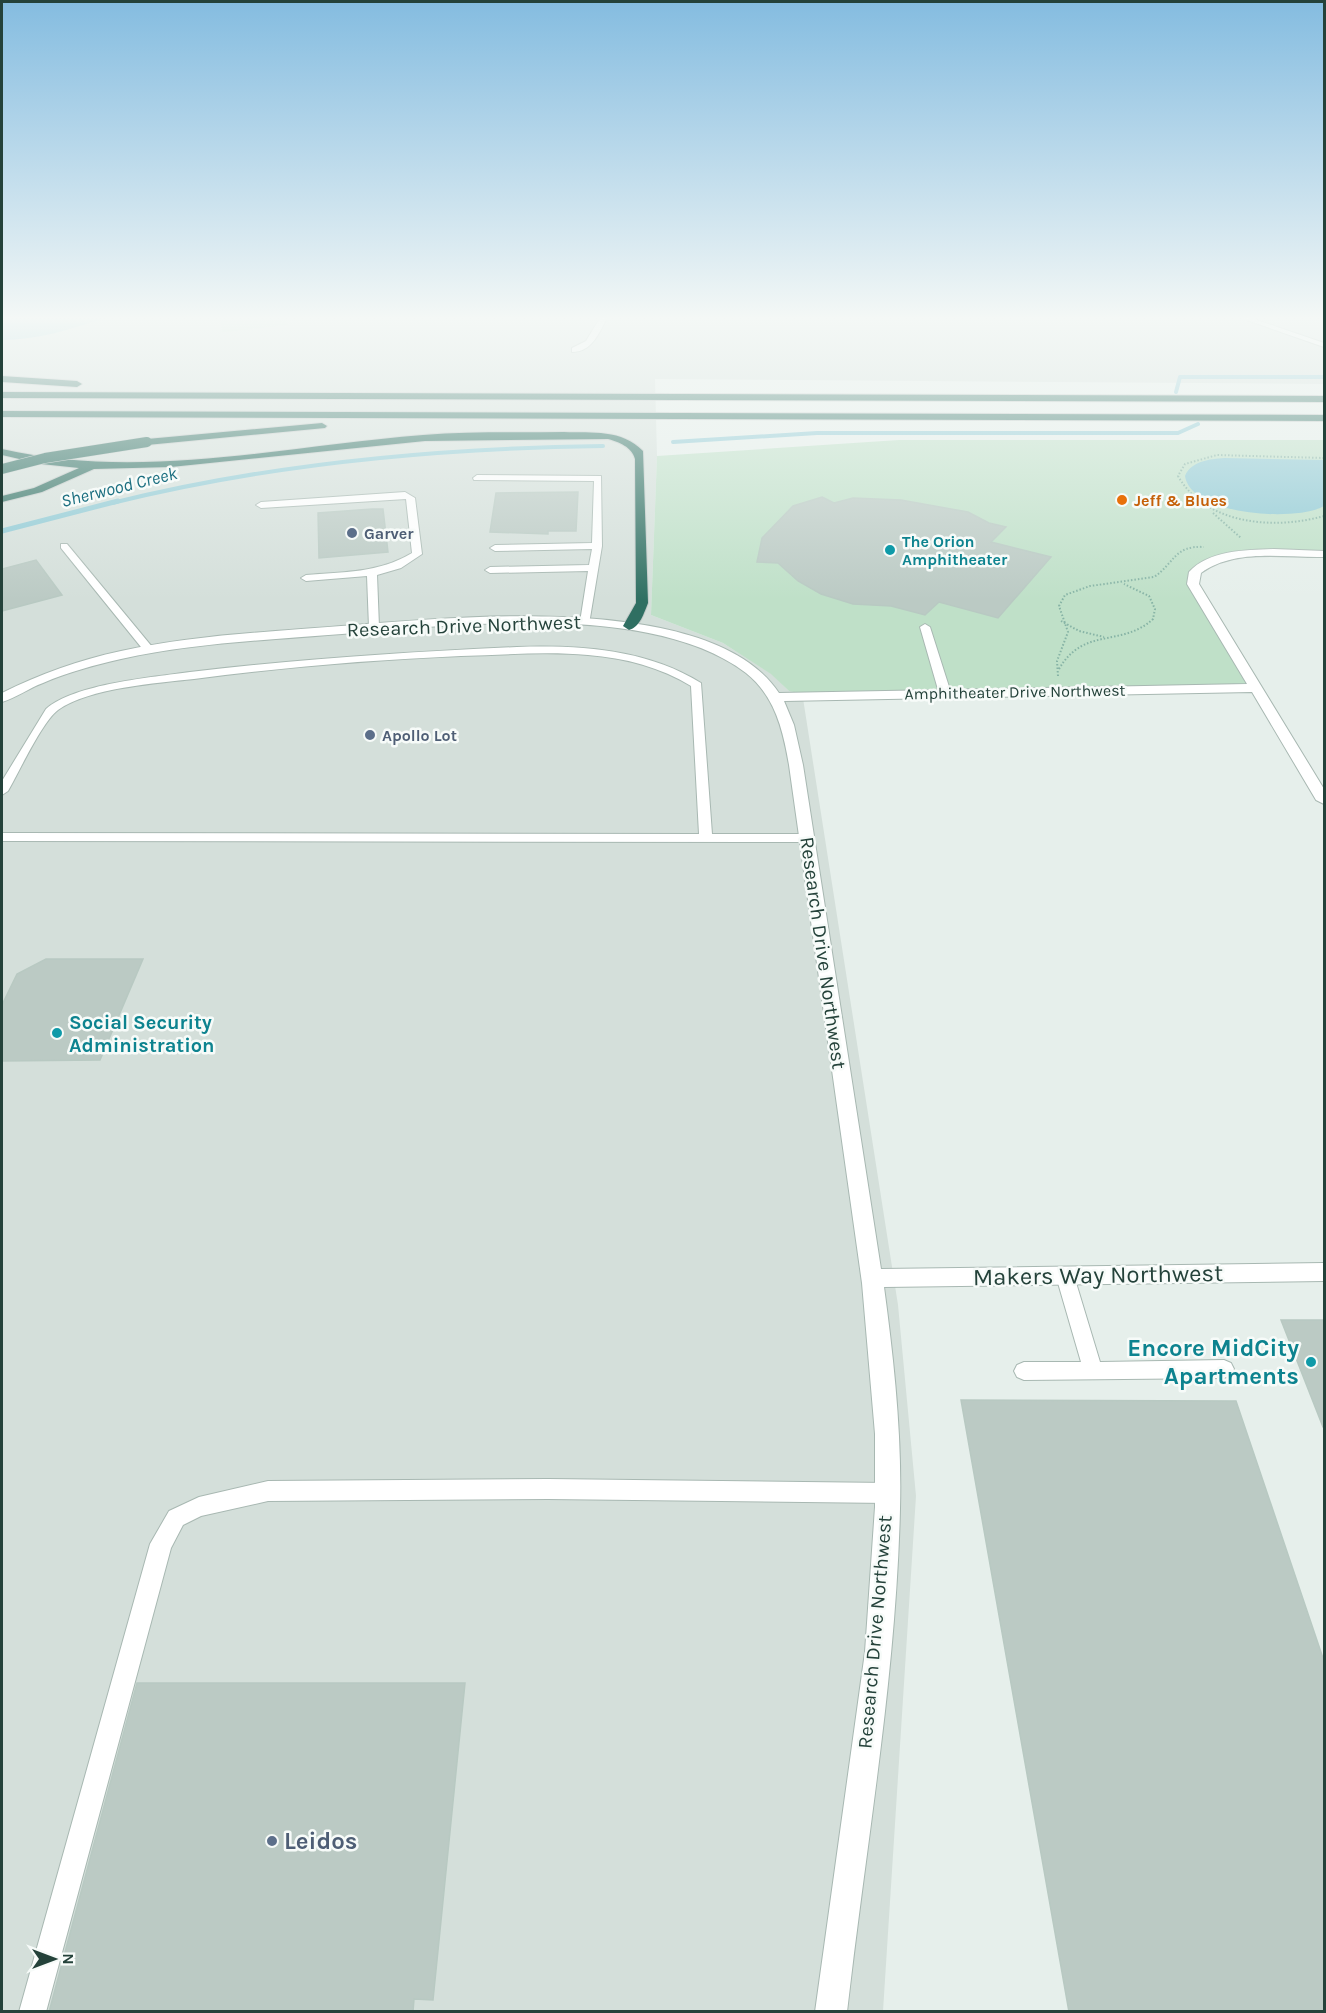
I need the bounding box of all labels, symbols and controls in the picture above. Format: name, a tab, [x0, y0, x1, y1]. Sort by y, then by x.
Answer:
water label: Sherwood Creek	[59, 462, 180, 512]
place label: Jeff & Blues	[1134, 491, 1227, 510]
marker: Jeff & Blues	[1115, 493, 1129, 507]
place label: Garver	[364, 524, 414, 543]
marker: Garver	[345, 526, 359, 540]
place label: The Orion Amphitheater	[902, 532, 1008, 569]
marker: The Orion Amphitheater	[883, 543, 897, 557]
street label: Research Drive Northwest	[346, 610, 582, 642]
street label: Amphitheater Drive Northwest	[904, 681, 1126, 703]
place label: Apollo Lot	[382, 726, 457, 745]
marker: Apollo Lot	[363, 728, 377, 742]
street label: Research Drive Northwest	[795, 835, 851, 1071]
place label: Social Security Administration	[69, 1011, 215, 1057]
marker: Social Security Administration	[50, 1026, 64, 1040]
street label: Makers Way Northwest	[973, 1259, 1223, 1291]
place label: Encore MidCity Apartments	[1127, 1334, 1299, 1390]
marker: Encore MidCity Apartments	[1304, 1355, 1318, 1369]
street label: Research Drive Northwest	[853, 1514, 897, 1750]
place label: Leidos	[284, 1827, 357, 1855]
marker: Leidos	[265, 1834, 279, 1848]
north arrow	[24, 1929, 84, 1989]
text: N	[59, 1953, 78, 1965]

